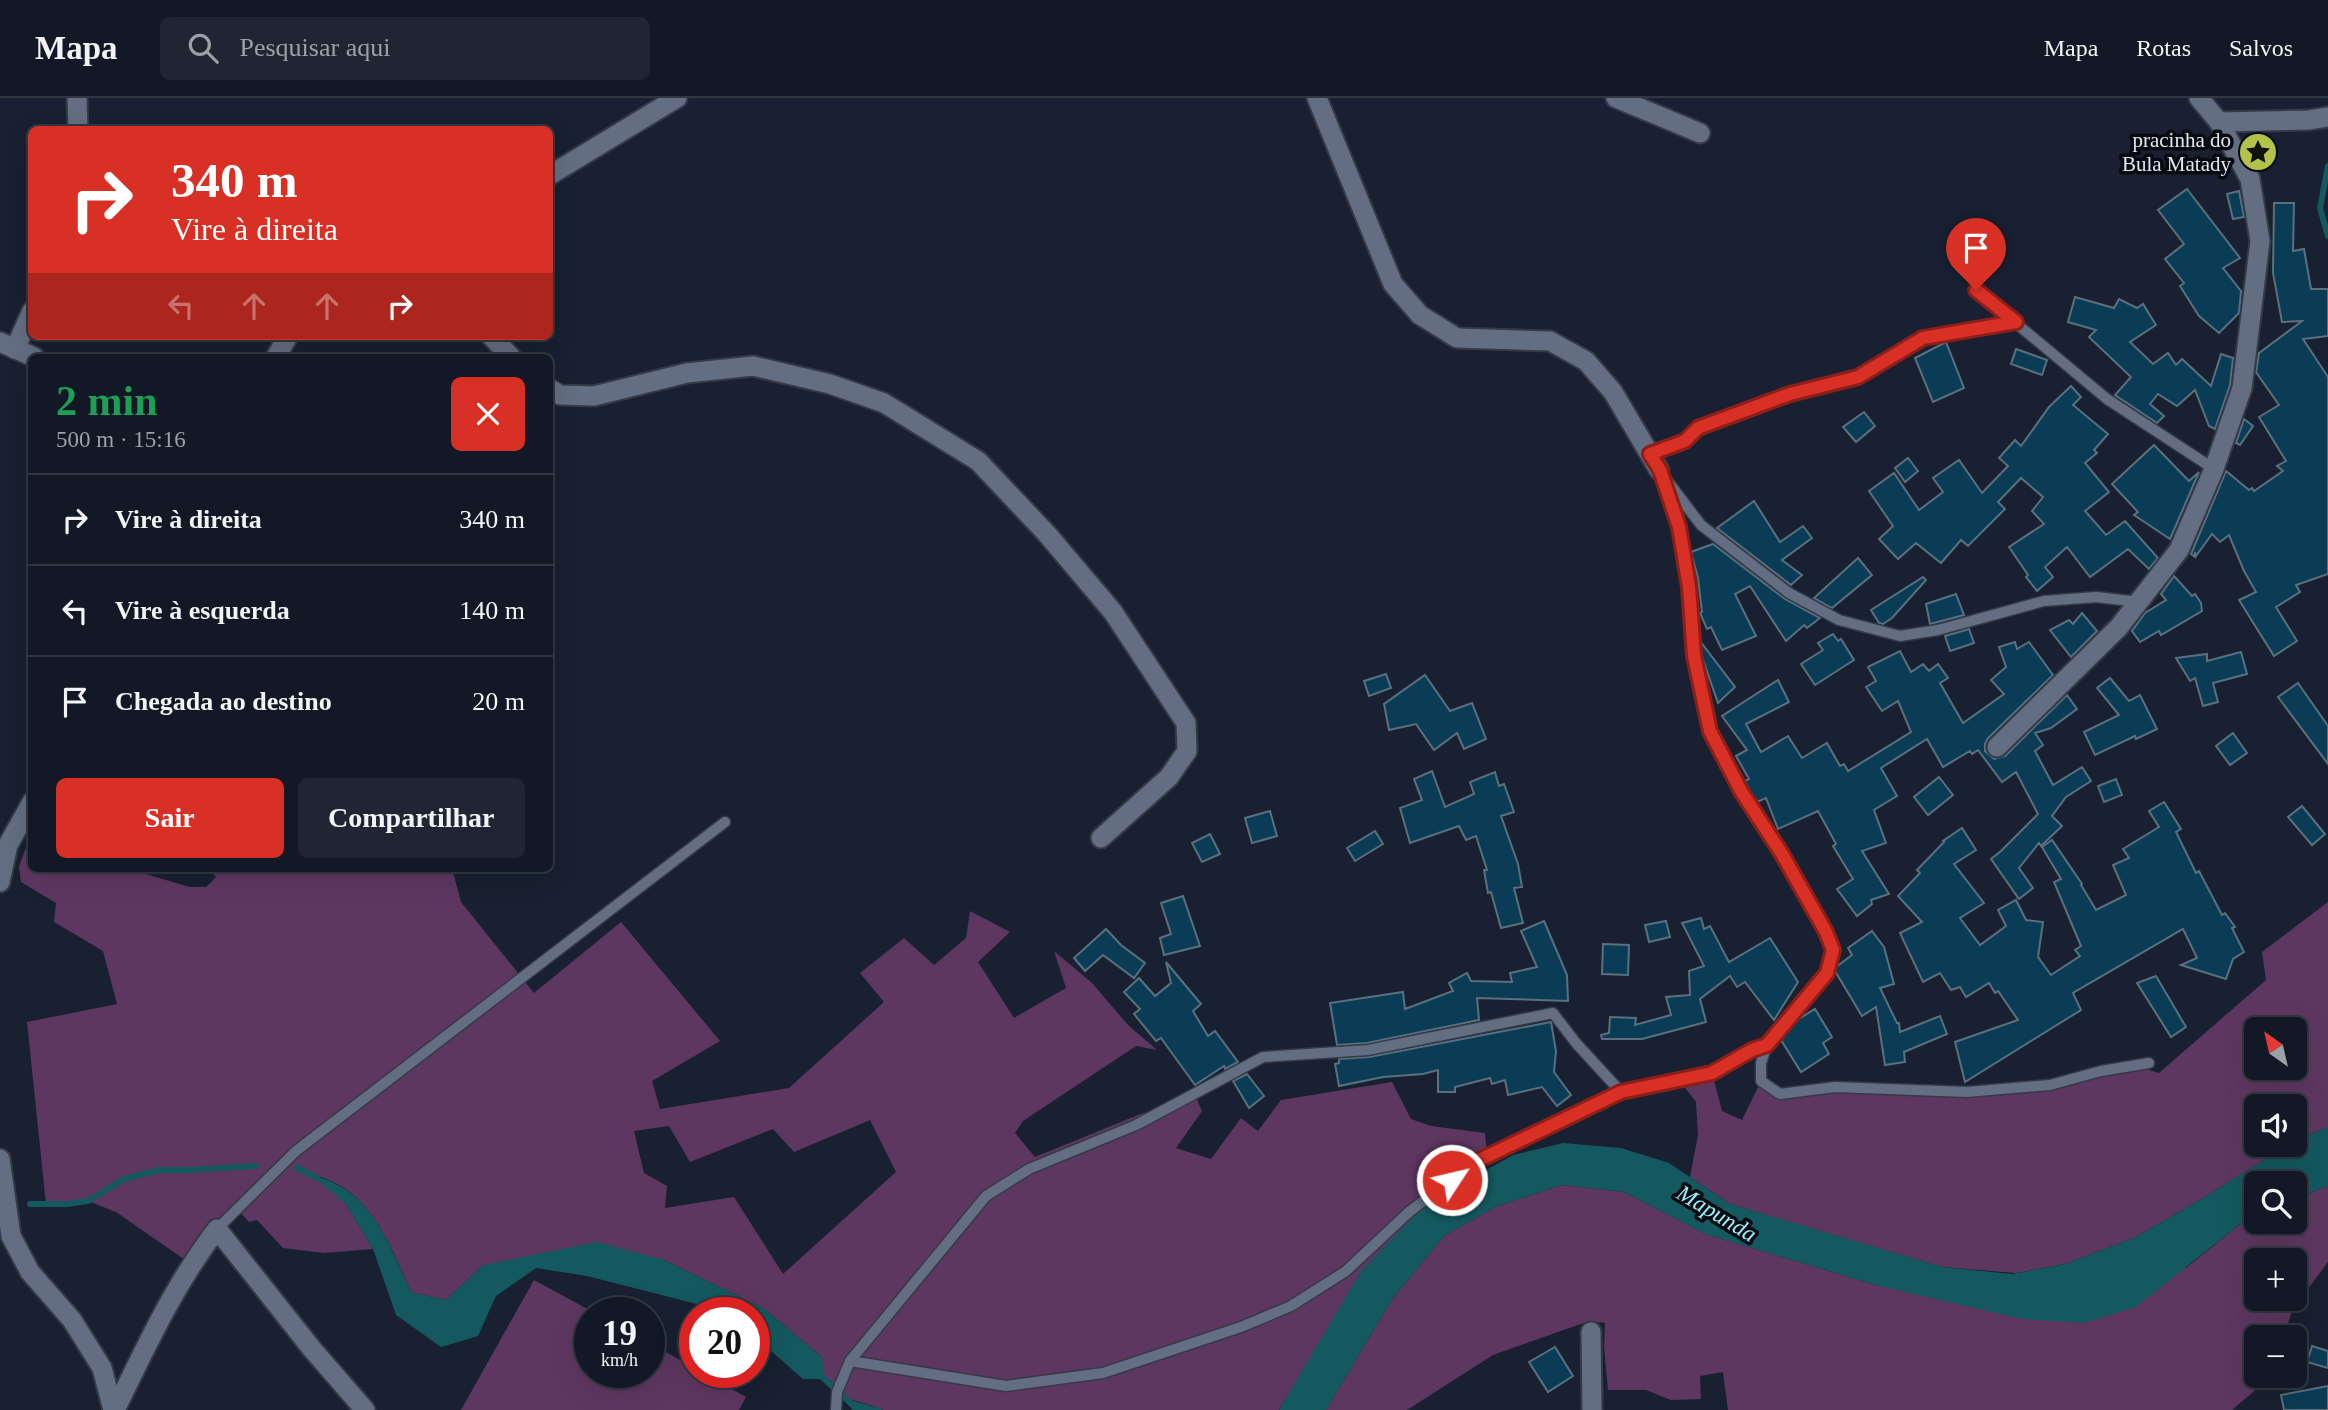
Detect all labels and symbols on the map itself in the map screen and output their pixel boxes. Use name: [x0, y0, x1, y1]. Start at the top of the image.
place label: pracinha do Bula Matady: [2122, 128, 2231, 176]
place icon: pracinha do Bula Matady: [2237, 131, 2279, 173]
pin: [1946, 218, 2006, 290]
north arrow: [2244, 1017, 2306, 1080]
position arrow: [1415, 1143, 1489, 1217]
water label: Mapunda: [1672, 1179, 1761, 1247]
speed limit sign: 20: [679, 1297, 770, 1388]

